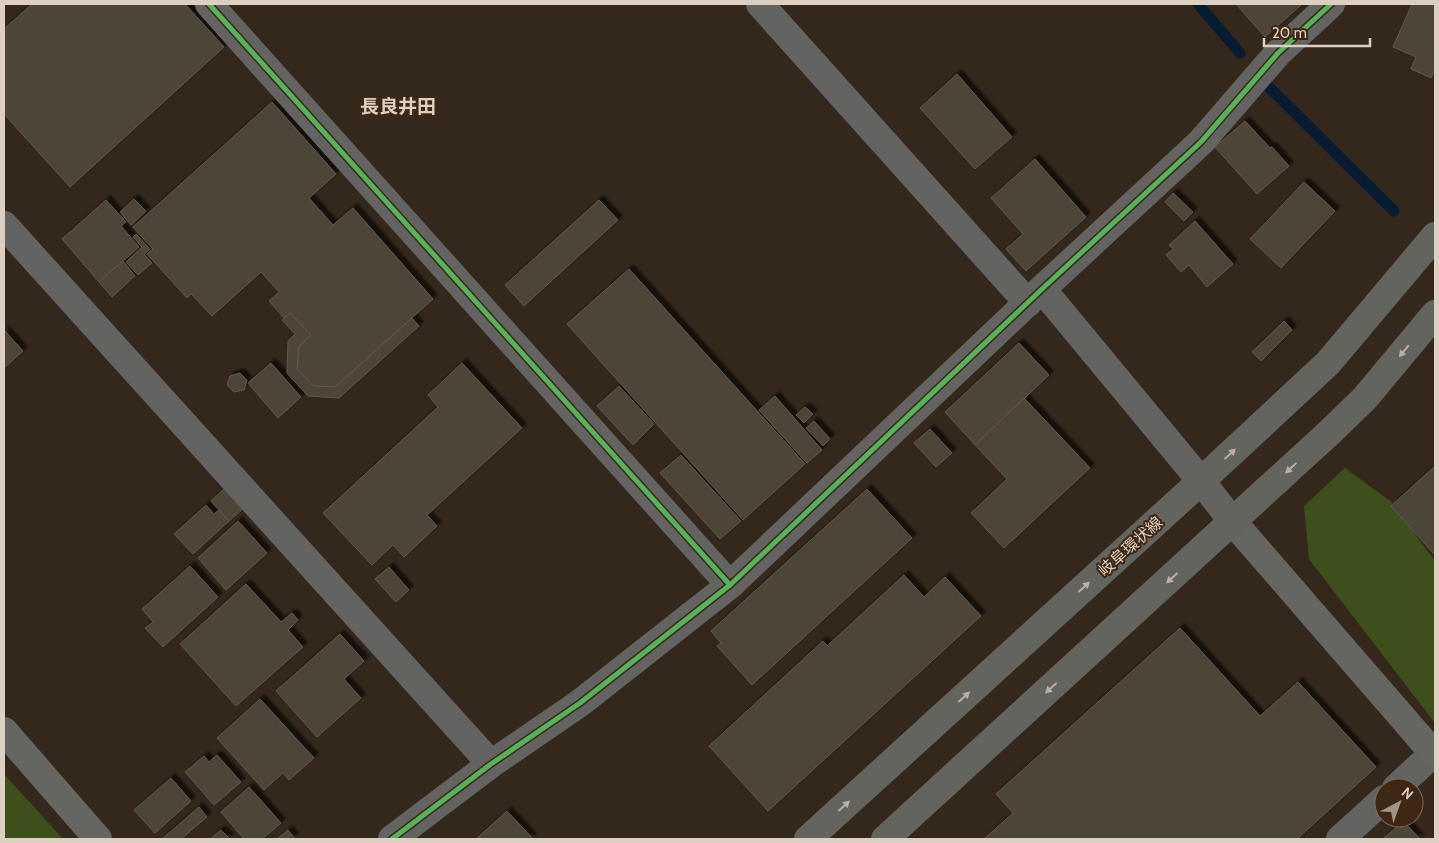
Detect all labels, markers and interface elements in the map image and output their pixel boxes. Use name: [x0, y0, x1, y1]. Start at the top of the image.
scale bar: [1264, 15, 1370, 47]
text: 20 m: [1272, 24, 1307, 42]
district label: 長良井田: [360, 95, 436, 118]
one-way arrow: [1398, 345, 1409, 358]
one-way arrow: [1224, 448, 1236, 460]
one-way arrow: [1286, 462, 1298, 474]
street label: 岐阜環状線: [1094, 513, 1166, 580]
one-way arrow: [1166, 572, 1178, 584]
one-way arrow: [1078, 582, 1091, 593]
one-way arrow: [1046, 682, 1058, 694]
one-way arrow: [958, 691, 970, 703]
north arrow: [1374, 778, 1424, 828]
text: N: [1398, 783, 1417, 803]
one-way arrow: [838, 801, 851, 812]

